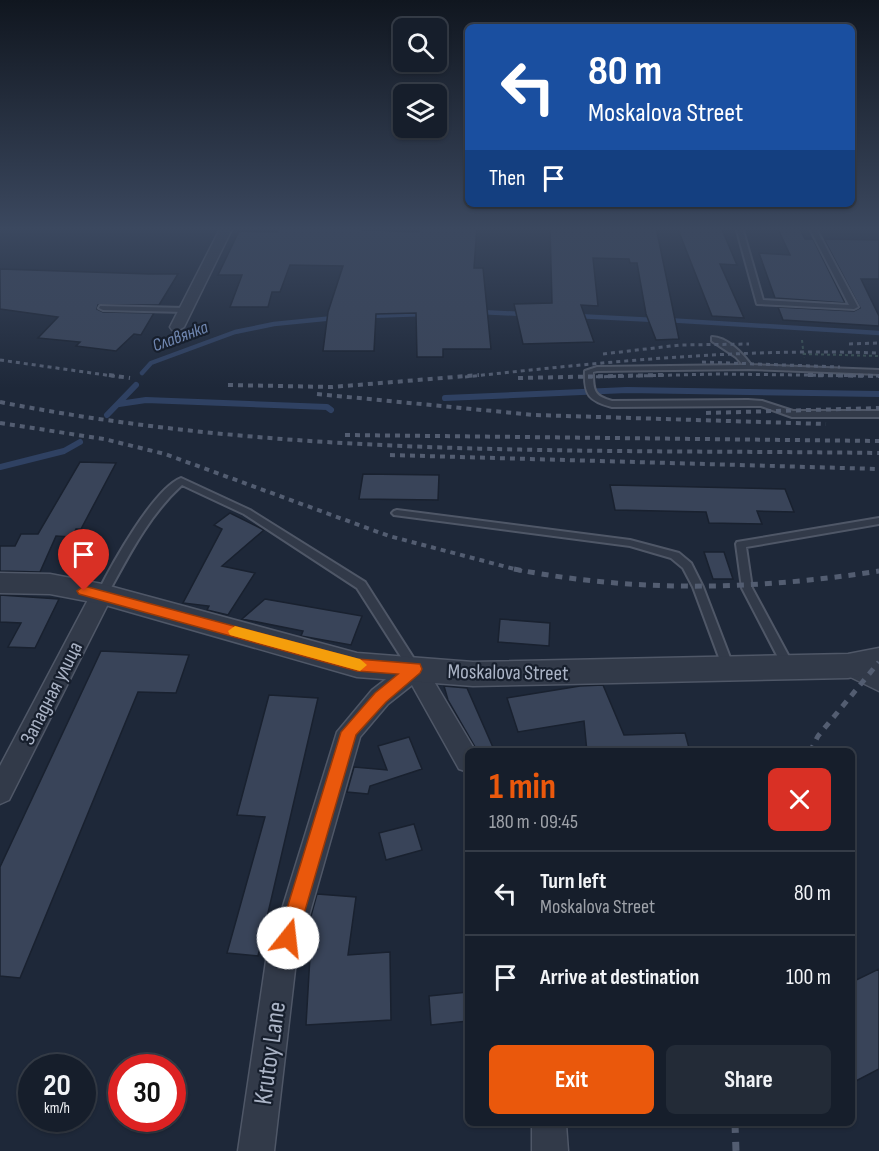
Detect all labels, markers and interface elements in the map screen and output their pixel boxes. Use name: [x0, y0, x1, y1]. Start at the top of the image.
map controls: [393, 18, 447, 138]
button: search: [393, 18, 447, 72]
text: 80 m: [588, 46, 662, 97]
icon: left: [489, 48, 567, 126]
button: layers: [393, 84, 447, 138]
text: Moskalova Street: [588, 97, 743, 129]
icon: arrive: [537, 162, 570, 195]
text: Then: [489, 165, 525, 192]
water label: Славянка: [150, 317, 211, 356]
pin: [58, 529, 109, 591]
icon: arrive: [67, 538, 100, 571]
street label: Западная улица: [15, 637, 88, 749]
street label: Moskalova Street: [447, 659, 569, 686]
text: 1 min: [489, 766, 556, 809]
button: close: [768, 768, 831, 831]
text: 180 m · 09:45: [489, 810, 578, 834]
text: Turn left: [540, 868, 606, 895]
icon: left: [489, 877, 522, 910]
text: 80 m: [794, 880, 831, 907]
text: Moskalova Street: [540, 895, 655, 919]
position arrow: [256, 906, 320, 970]
icon: arrive: [489, 961, 522, 994]
text: Arrive at destination: [540, 964, 699, 991]
text: 100 m: [786, 964, 831, 991]
street label: Krutoy Lane: [248, 1000, 293, 1107]
button: Exit: [489, 1045, 654, 1114]
button: Share: [666, 1045, 831, 1114]
speed limit sign: 30: [108, 1054, 186, 1132]
text: 20: [43, 1068, 71, 1104]
text: km/h: [44, 1099, 70, 1118]

